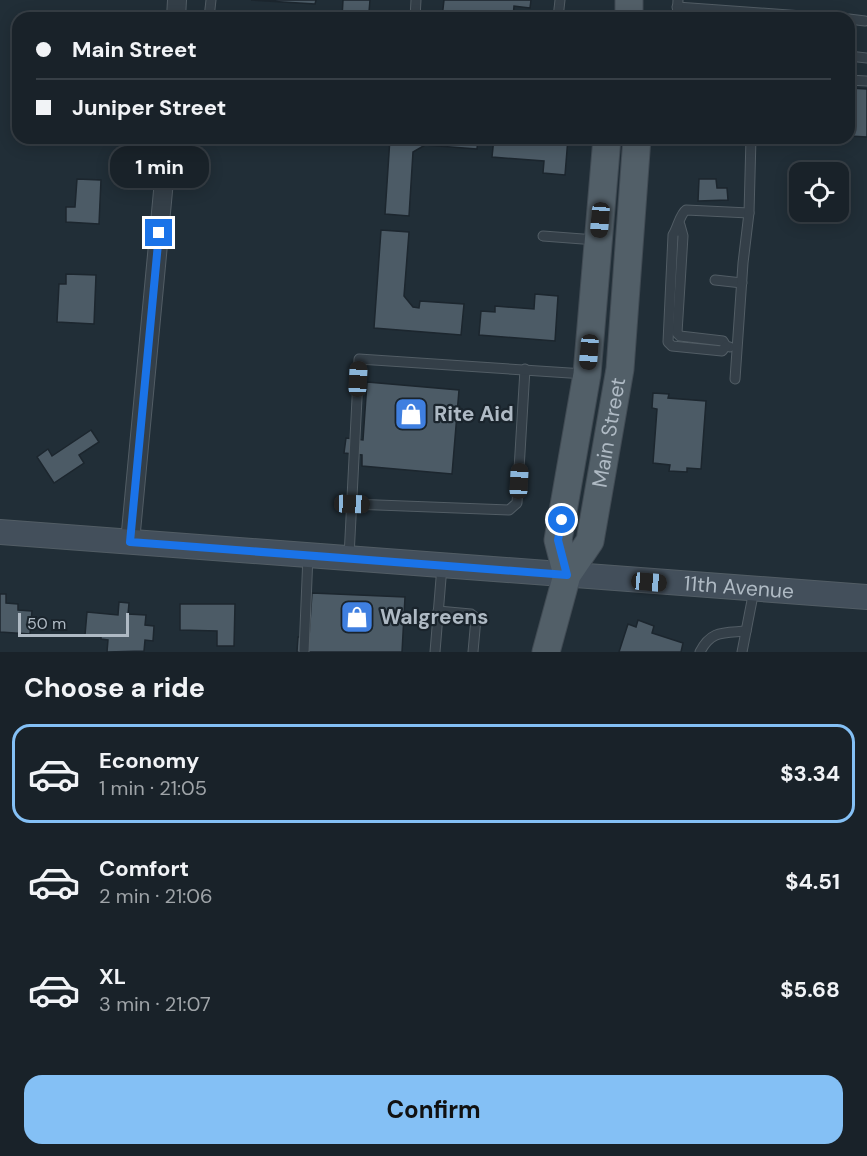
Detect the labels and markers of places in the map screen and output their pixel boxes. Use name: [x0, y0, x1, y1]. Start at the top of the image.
shop icon: Rite Aid: [393, 396, 429, 432]
place label: Rite Aid: [434, 400, 514, 428]
shop icon: Walgreens: [339, 599, 375, 635]
place label: Walgreens: [380, 603, 488, 631]

